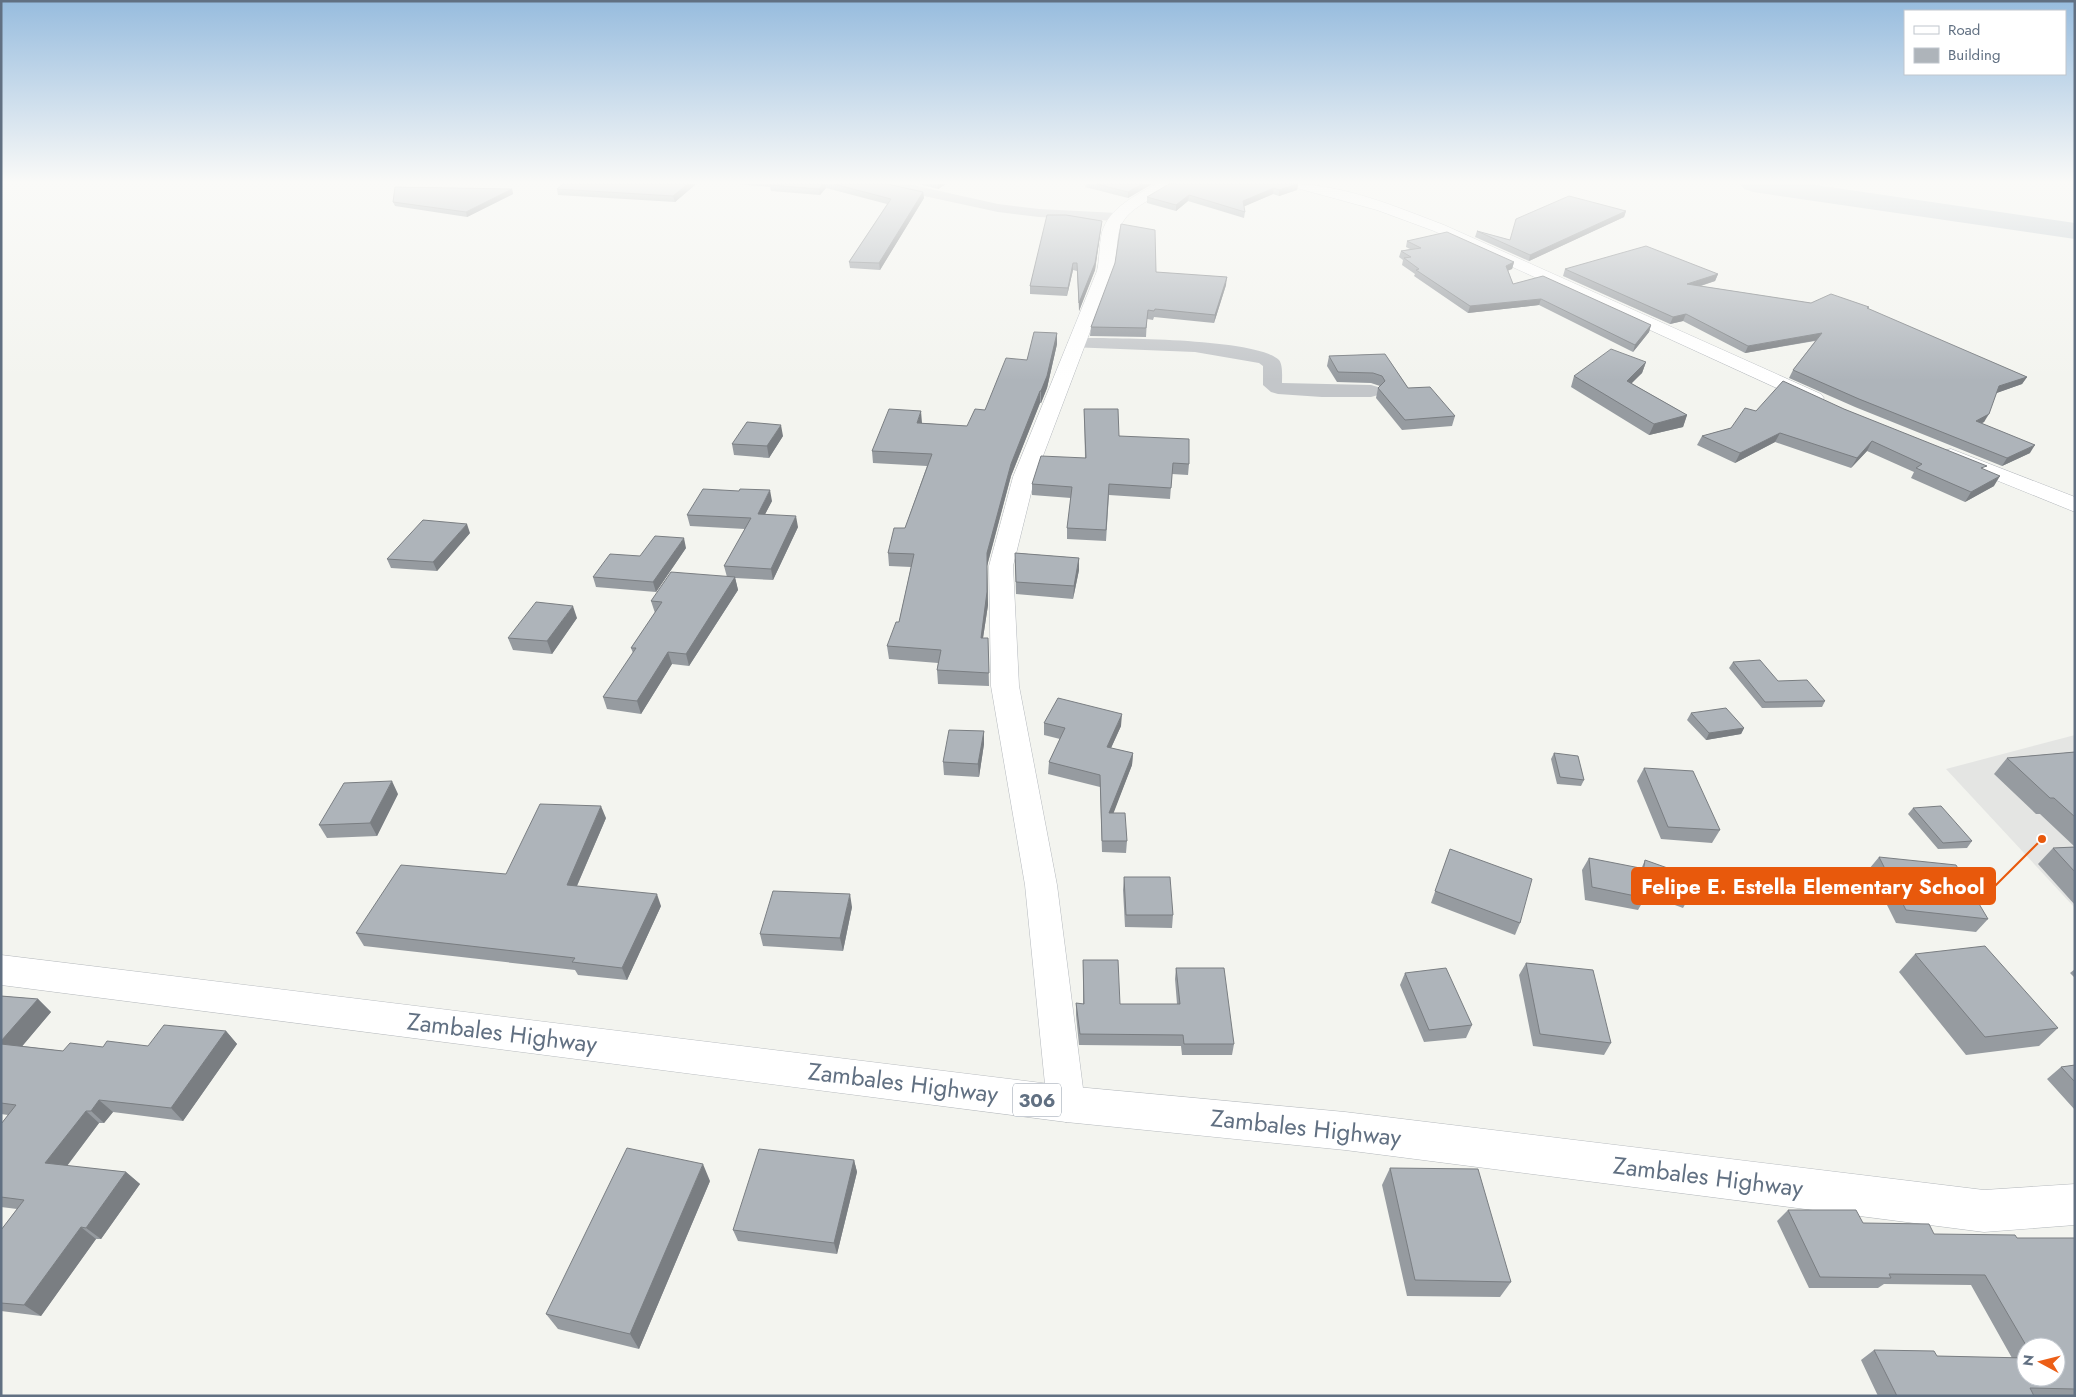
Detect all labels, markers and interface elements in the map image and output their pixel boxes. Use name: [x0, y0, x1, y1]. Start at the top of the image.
legend: [1904, 10, 2066, 75]
text: Road: [1948, 19, 1980, 41]
text: Building: [1948, 44, 2000, 66]
callout: Felipe E. Estella Elementary School: [1632, 868, 1995, 904]
text: Felipe E. Estella Elementary School: [1641, 872, 1985, 902]
street label: Zambales Highway: [405, 1003, 600, 1062]
street label: Zambales Highway: [806, 1053, 1001, 1112]
road number: 306: [1013, 1084, 1061, 1116]
street label: Zambales Highway: [1209, 1100, 1403, 1155]
street label: Zambales Highway: [1611, 1147, 1806, 1206]
north arrow: [2016, 1337, 2066, 1387]
text: N: [2017, 1354, 2039, 1367]

